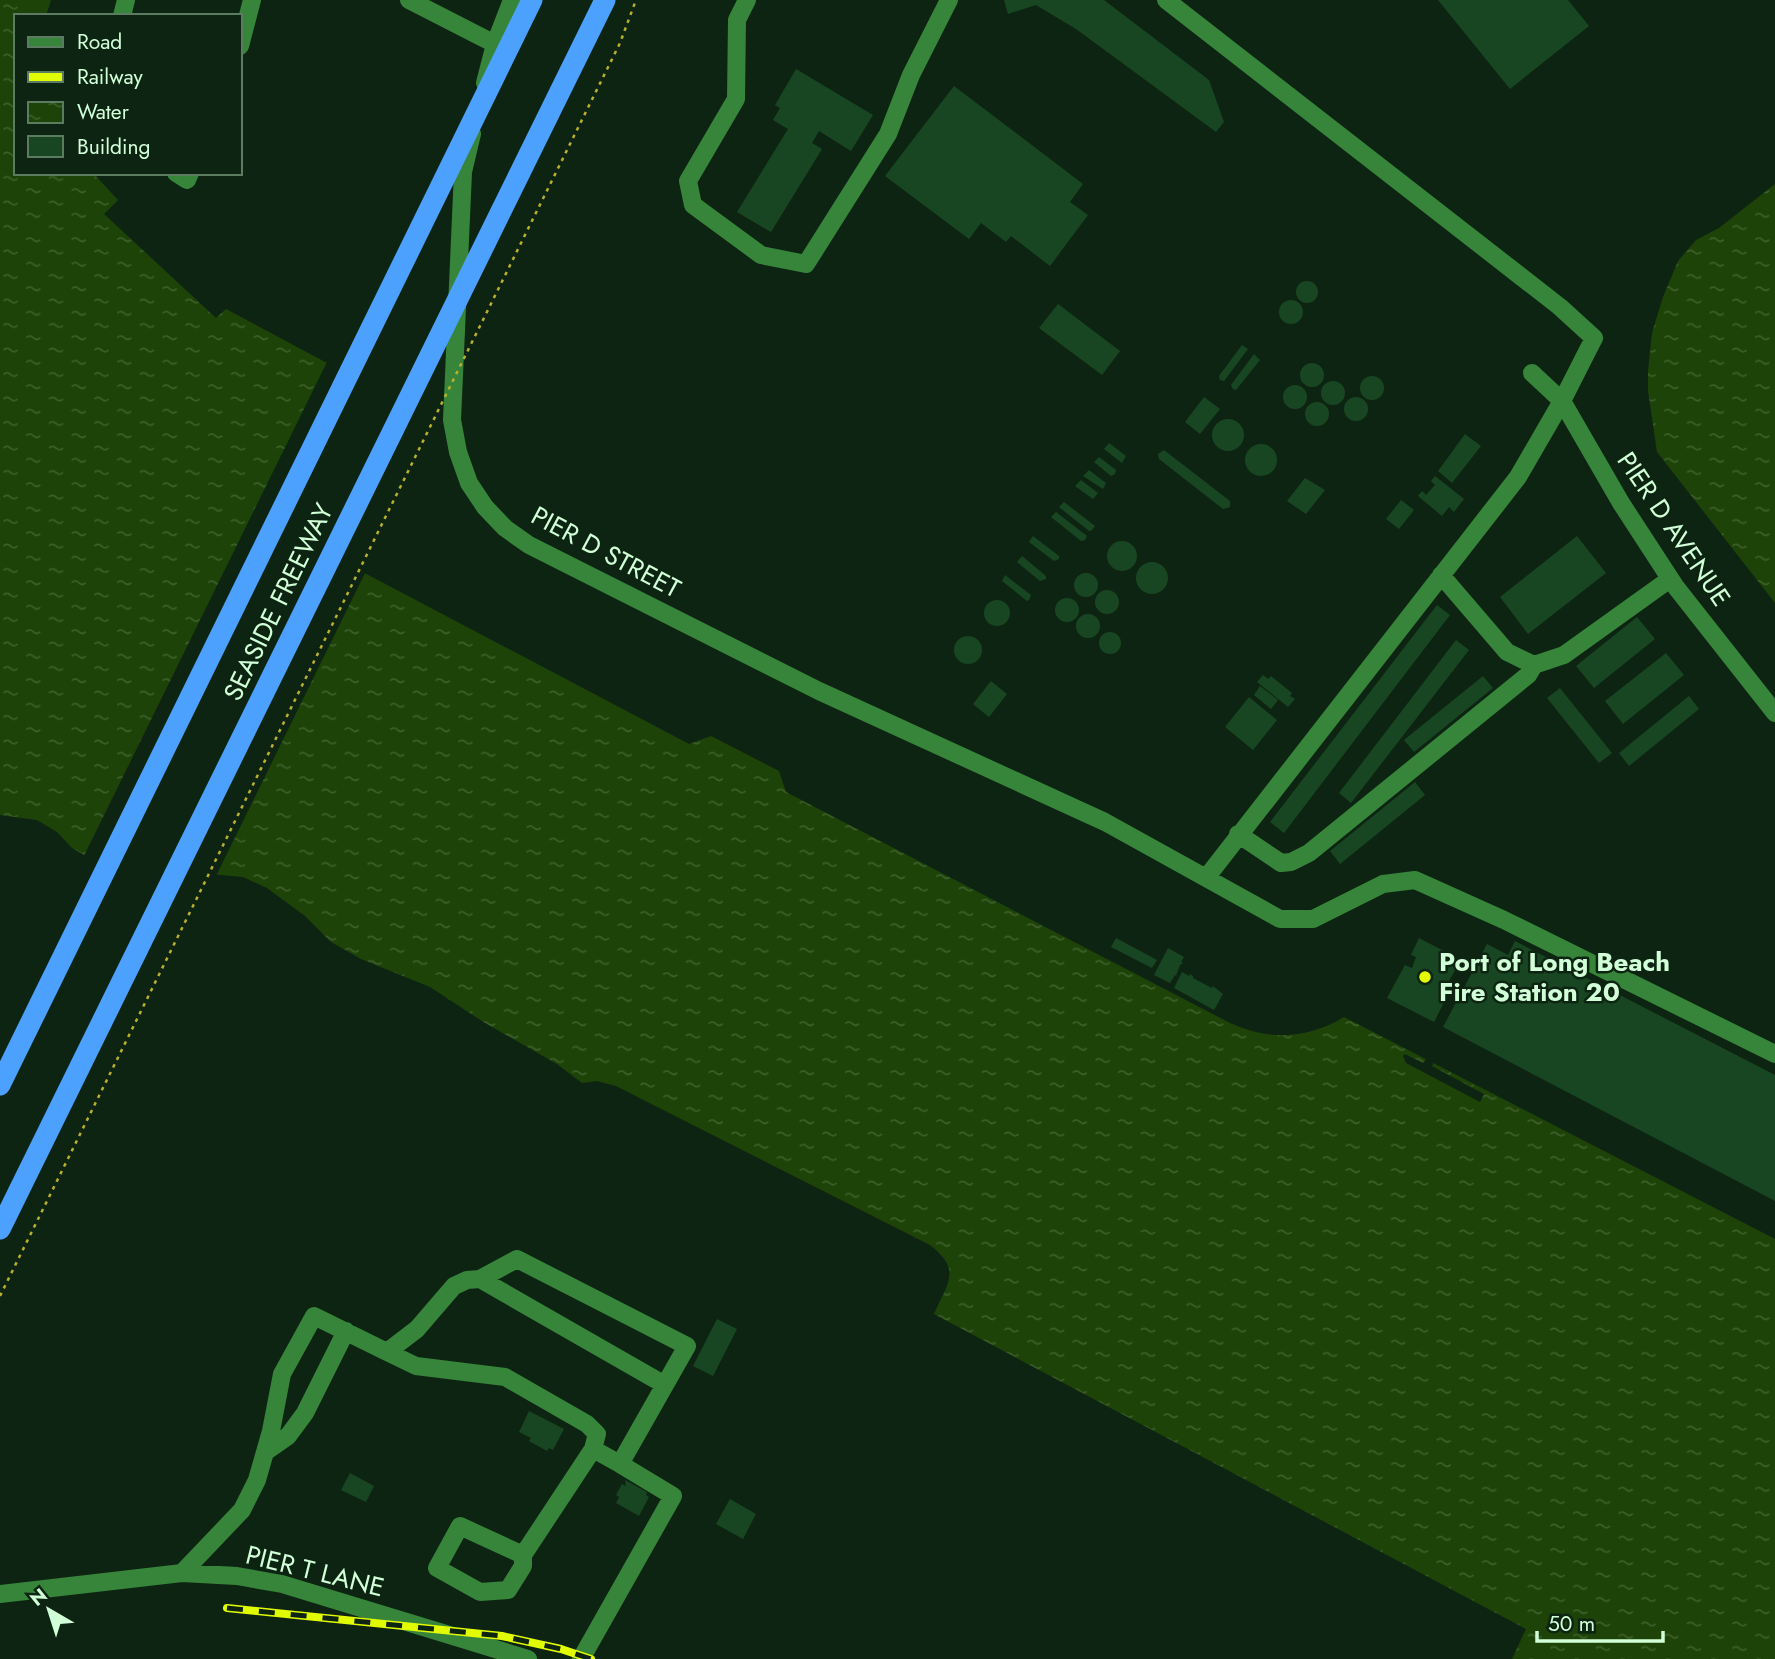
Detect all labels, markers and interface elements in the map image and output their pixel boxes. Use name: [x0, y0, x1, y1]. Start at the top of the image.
legend: [14, 14, 242, 175]
text: Road: [77, 27, 122, 57]
text: Railway: [77, 62, 143, 92]
text: Water: [77, 97, 130, 127]
text: Building: [77, 132, 150, 162]
street label: PIER D AVENUE: [1608, 444, 1740, 614]
street label: SEASIDE FREEWAY: [214, 497, 342, 707]
street label: PIER D STREET: [525, 497, 687, 607]
place label: Port of Long Beach Fire Station 20: [1439, 943, 1670, 1011]
marker: Port of Long Beach Fire Station 20: [1417, 969, 1433, 985]
street label: PIER T LANE: [242, 1535, 388, 1607]
north arrow: [14, 1575, 84, 1645]
text: N: [24, 1582, 53, 1612]
scale bar: [1537, 1600, 1663, 1644]
text: 50 m: [1548, 1609, 1595, 1639]

